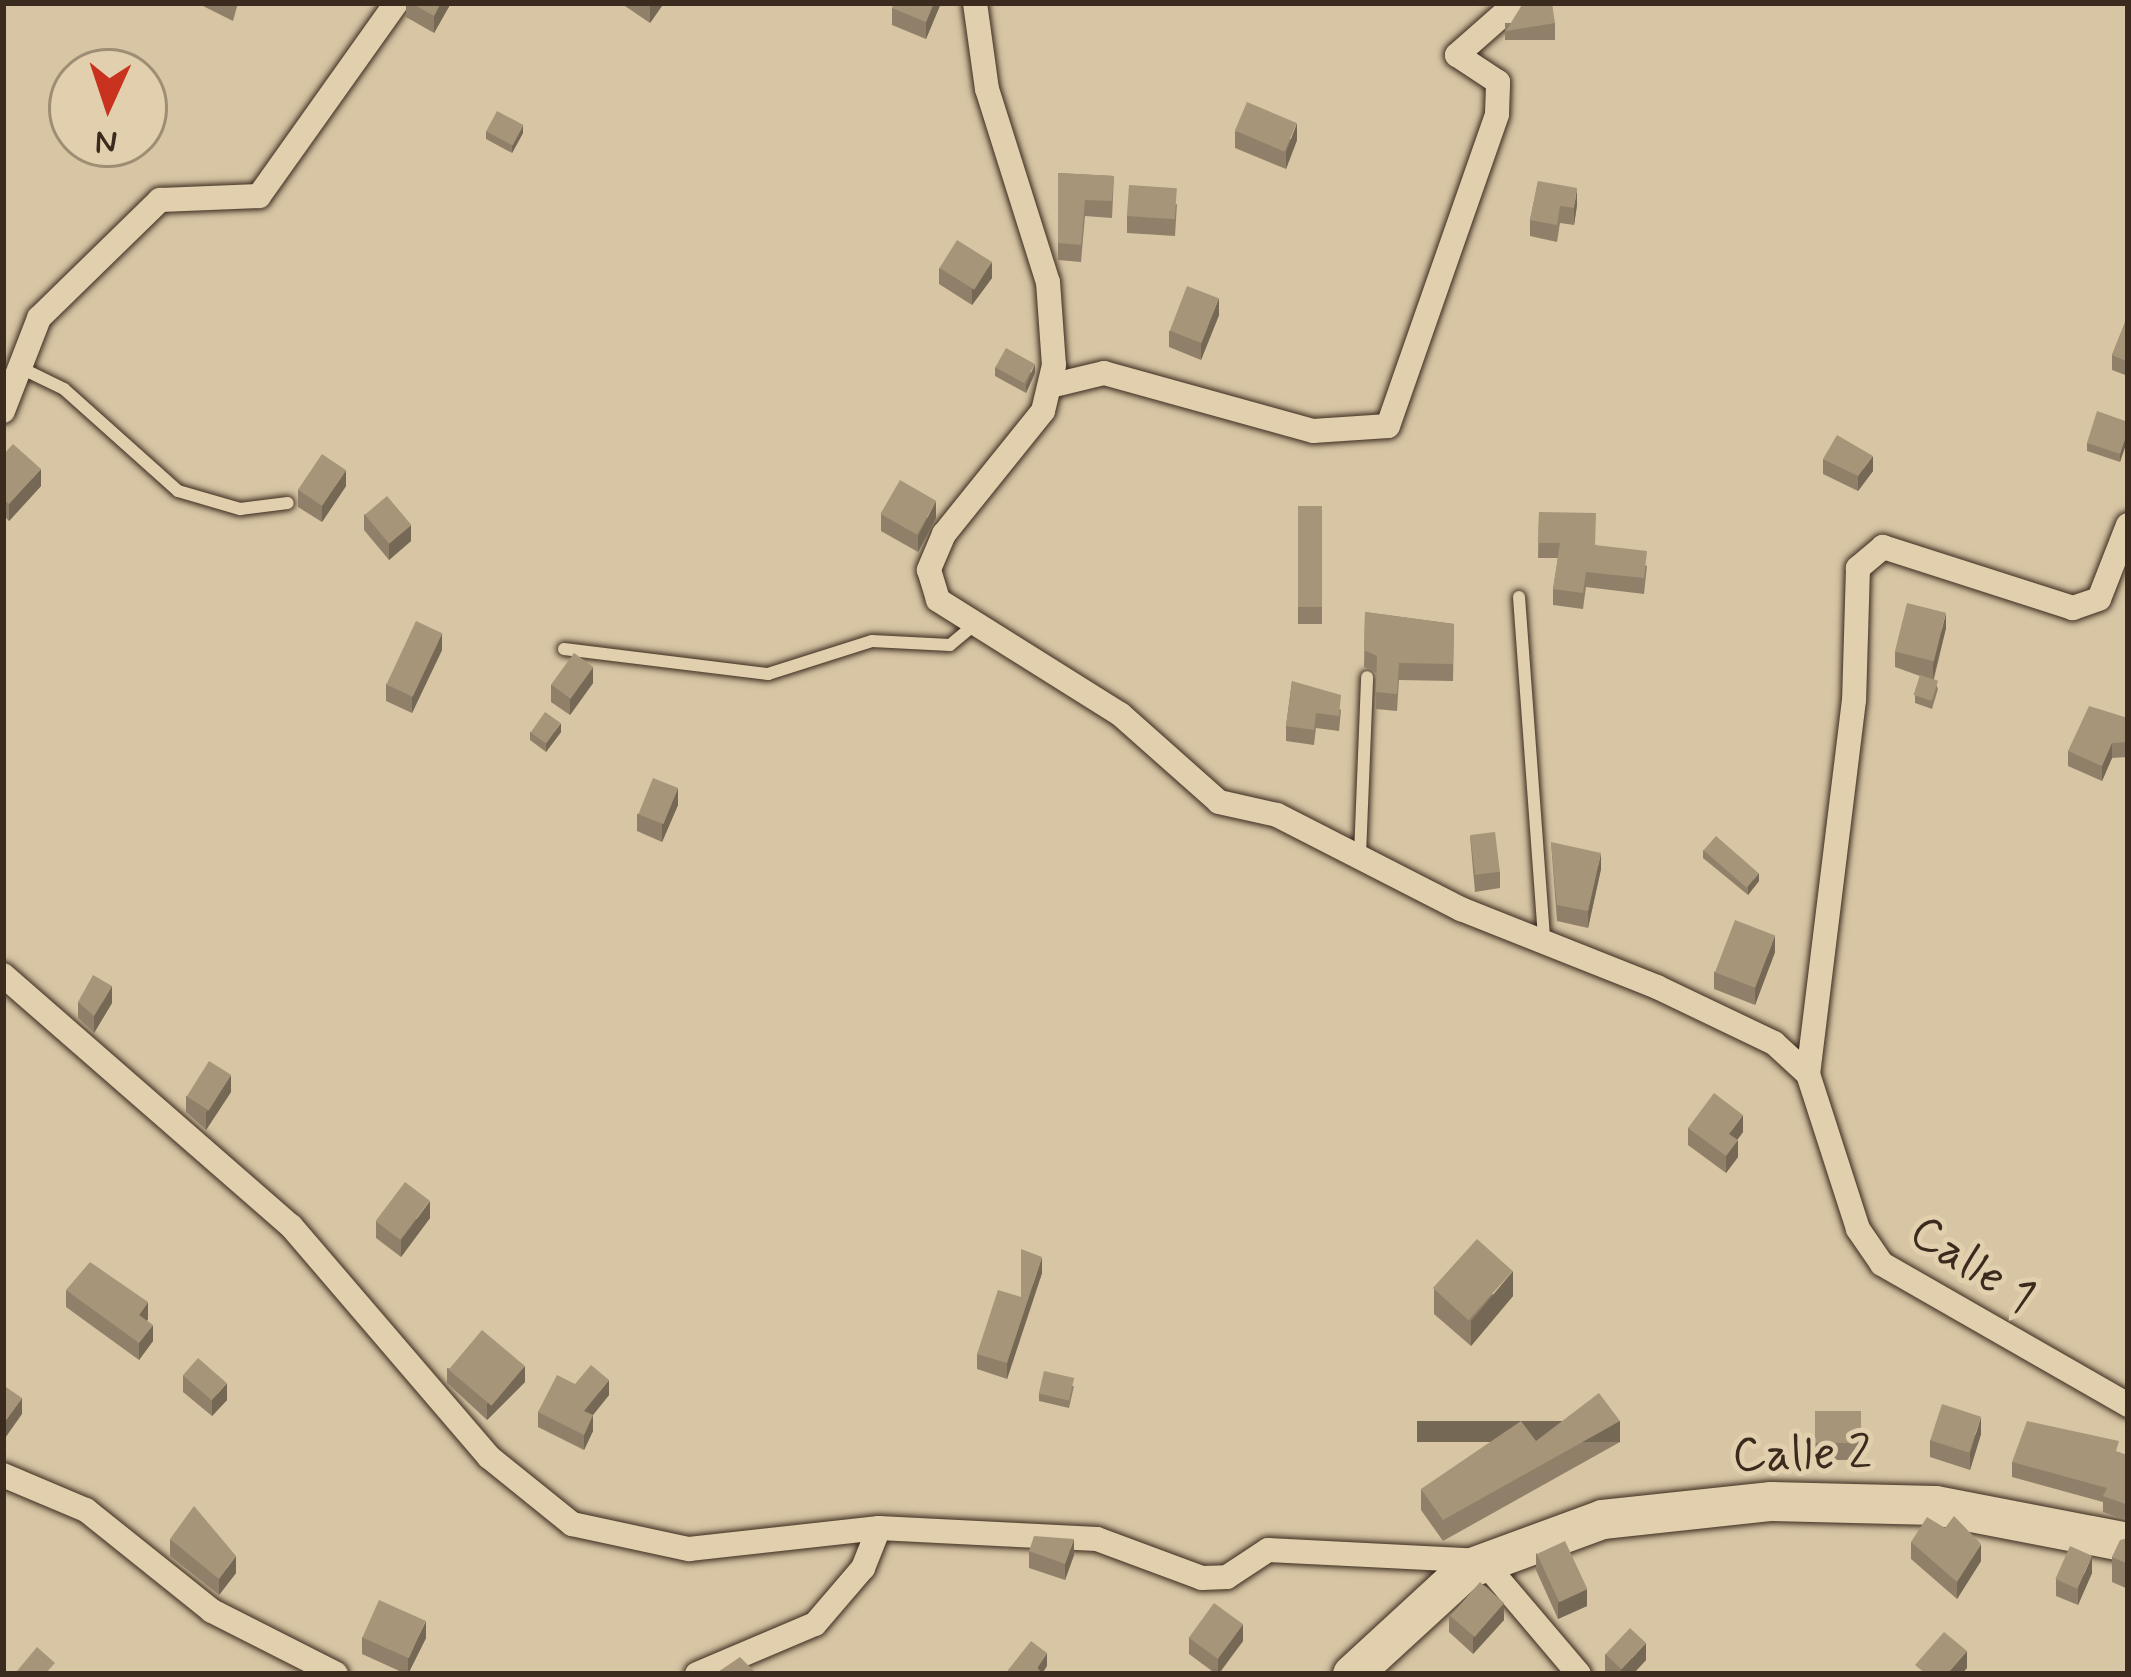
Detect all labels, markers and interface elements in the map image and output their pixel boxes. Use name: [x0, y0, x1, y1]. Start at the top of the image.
north arrow: [48, 48, 168, 168]
text: N: [94, 118, 118, 164]
street label: Calle 1: [1899, 1203, 2045, 1327]
street label: Calle 2: [1732, 1425, 1872, 1485]

